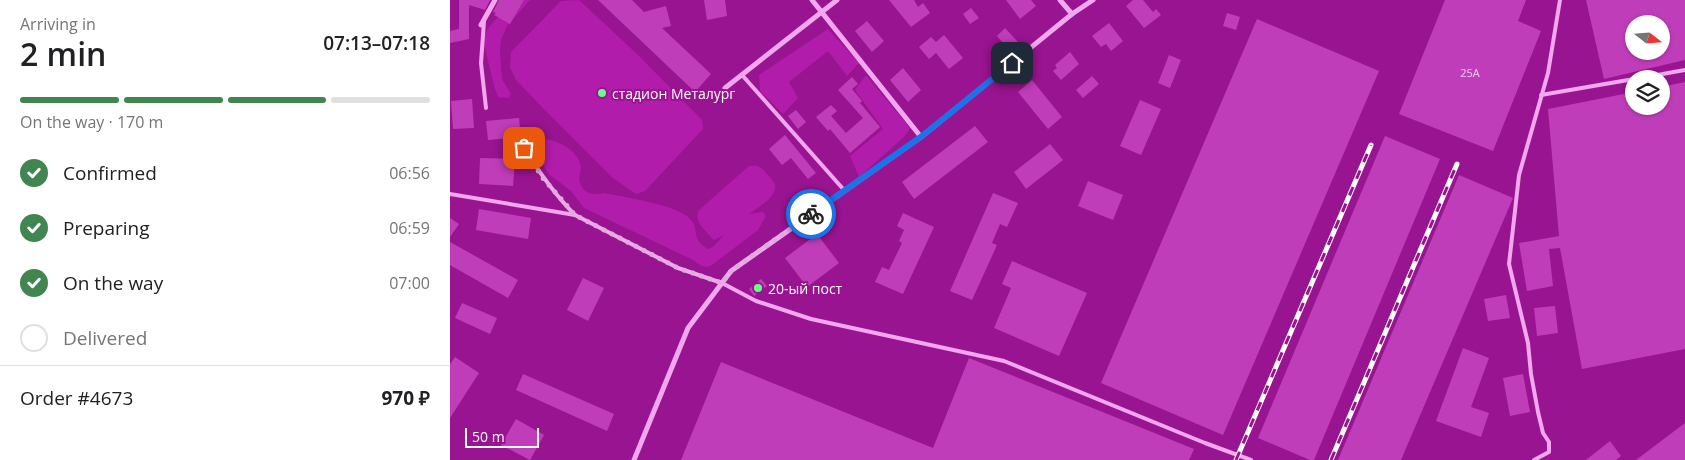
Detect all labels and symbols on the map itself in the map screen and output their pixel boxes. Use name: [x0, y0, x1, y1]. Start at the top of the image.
north arrow: [1625, 15, 1670, 60]
pin: [991, 42, 1033, 84]
house number: 25А: [1460, 65, 1480, 80]
place label: стадион Металург: [612, 84, 735, 103]
marker: стадион Металург: [596, 87, 608, 99]
pin: [503, 127, 545, 169]
courier: [786, 189, 836, 239]
place label: 20-ый пост: [768, 279, 843, 298]
marker: 20-ый пост: [752, 282, 764, 294]
scale bar: [465, 425, 539, 448]

